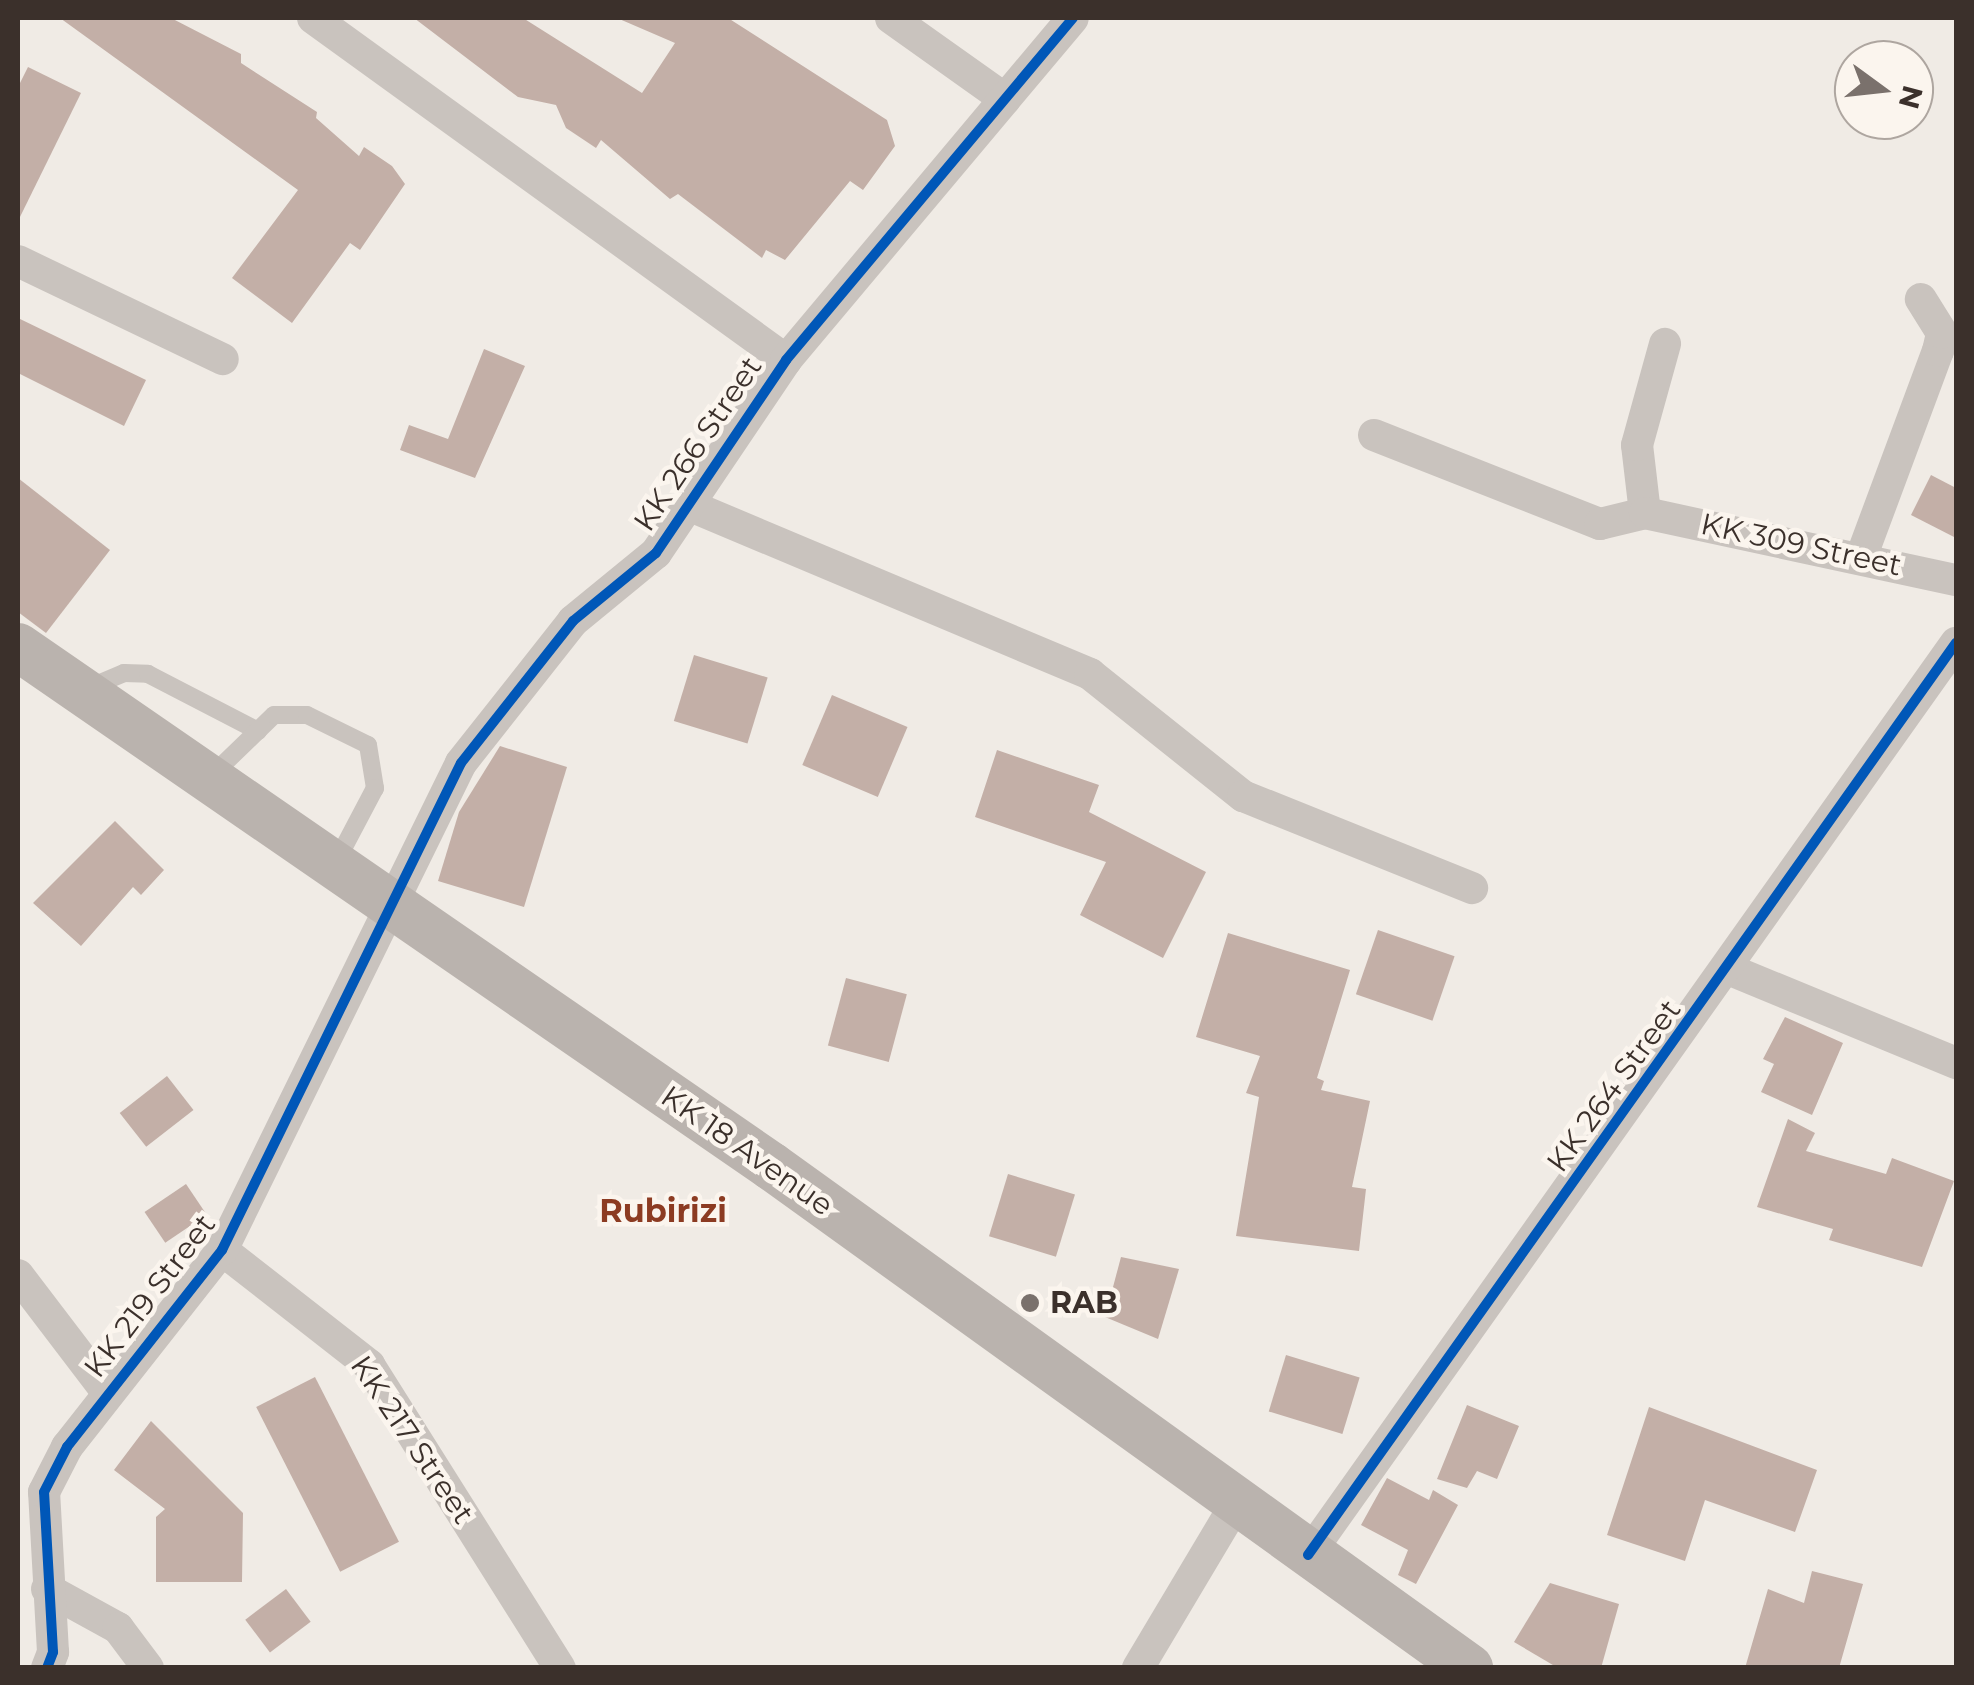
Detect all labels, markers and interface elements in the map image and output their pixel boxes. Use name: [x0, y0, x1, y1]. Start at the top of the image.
north arrow: [1834, 40, 1934, 140]
text: N: [1892, 82, 1930, 113]
street label: KK 266 Street: [626, 350, 770, 538]
street label: KK 309 Street: [1697, 506, 1905, 584]
street label: KK 264 Street: [1539, 993, 1689, 1179]
street label: KK 18 Avenue: [654, 1078, 840, 1224]
district label: Rubirizi: [599, 1192, 727, 1230]
street label: KK 219 Street: [77, 1207, 223, 1385]
place label: RAB: [1050, 1285, 1118, 1321]
marker: RAB: [1019, 1292, 1041, 1314]
street label: KK 217 Street: [343, 1349, 481, 1531]

